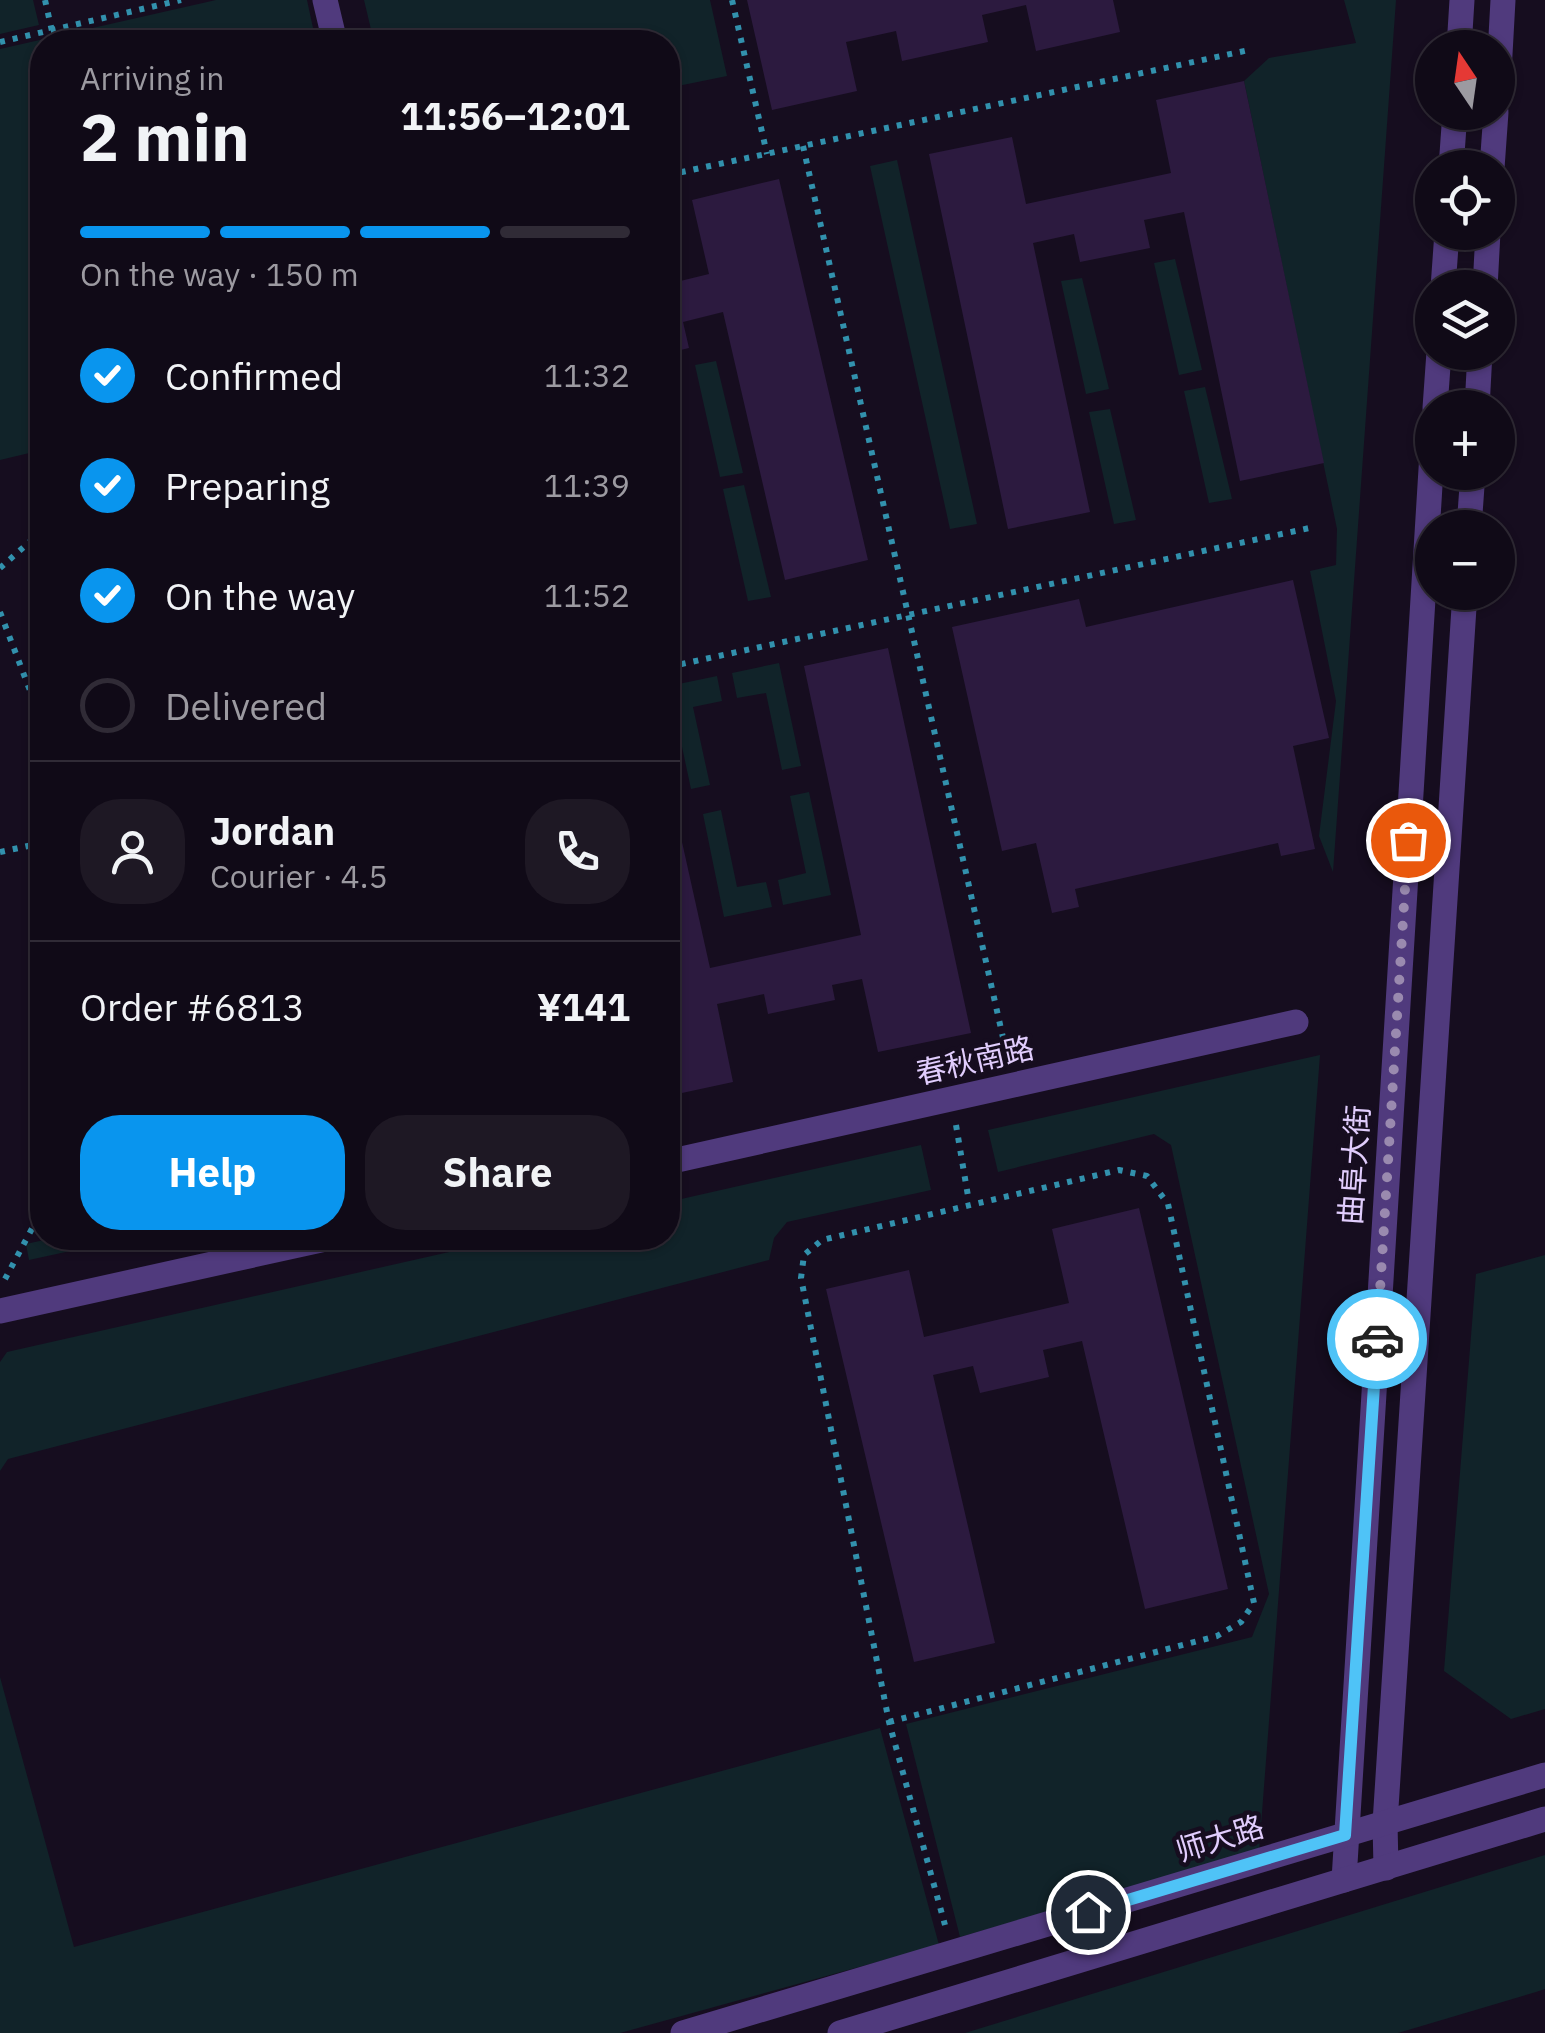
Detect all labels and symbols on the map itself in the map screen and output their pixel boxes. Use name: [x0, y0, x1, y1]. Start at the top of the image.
north arrow: [1415, 30, 1515, 130]
pin: [1366, 798, 1451, 883]
street label: 春秋南路: [912, 1027, 1038, 1092]
street label: 曲阜大街: [1330, 1104, 1377, 1226]
courier: [1327, 1289, 1427, 1389]
street label: 师大路: [1171, 1806, 1268, 1869]
pin: [1046, 1870, 1131, 1955]

